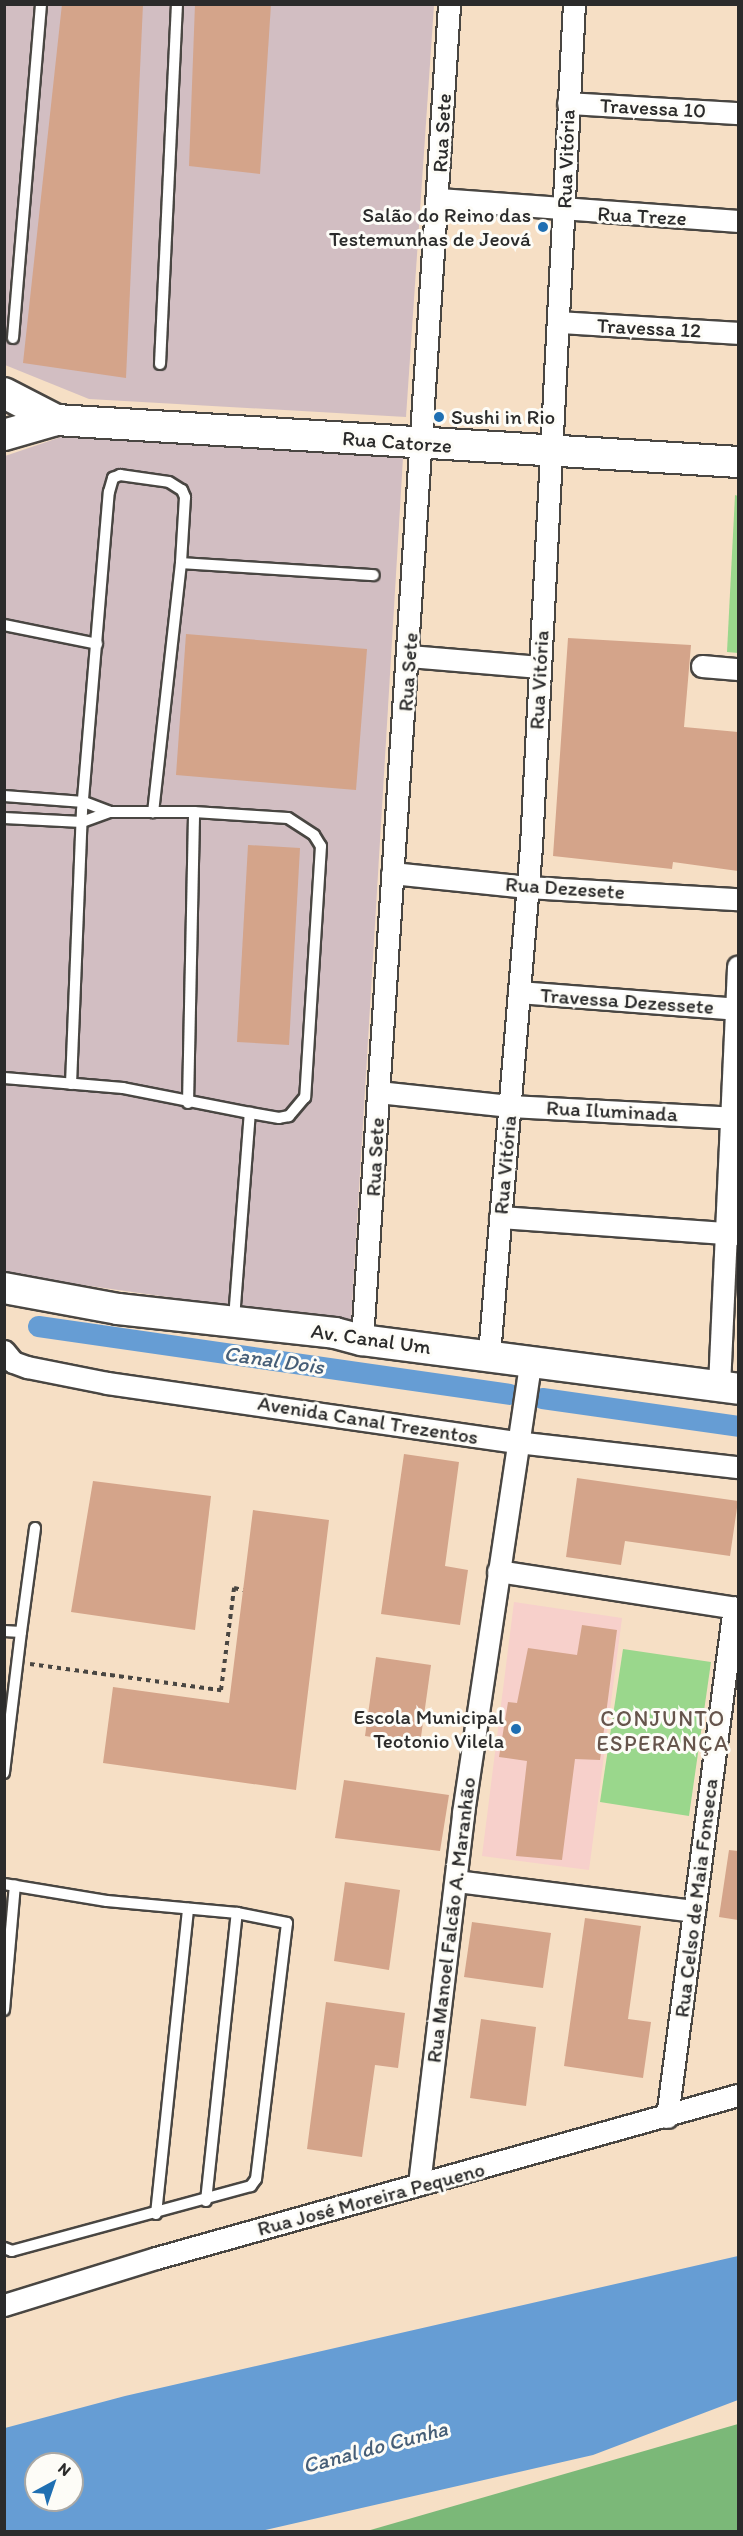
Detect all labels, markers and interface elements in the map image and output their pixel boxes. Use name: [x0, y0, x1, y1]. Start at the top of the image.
street label: Rua Sete: [427, 93, 457, 173]
street label: Travessa 10: [599, 93, 707, 123]
street label: Rua Vitória: [552, 109, 580, 209]
street label: Rua Treze: [598, 201, 686, 231]
place label: Salão do Reino das Testemunhas de Jeová: [329, 202, 531, 252]
marker: Salão do Reino das Testemunhas de Jeová: [536, 220, 550, 234]
street label: Travessa 12: [596, 313, 702, 343]
place label: Sushi in Rio: [451, 404, 555, 430]
marker: Sushi in Rio: [432, 410, 446, 424]
street label: Rua Catorze: [341, 426, 453, 458]
street label: Rua Vitória: [524, 629, 554, 731]
street label: Rua Sete: [393, 632, 423, 712]
street label: Rua Dezesete: [504, 871, 626, 905]
street label: Travessa Dezessete: [539, 982, 715, 1020]
street label: Rua Iluminada: [545, 1095, 679, 1127]
street label: Rua Vitória: [488, 1114, 522, 1216]
street label: Rua Sete: [360, 1117, 390, 1197]
street label: Av. Canal Um: [309, 1318, 433, 1360]
water label: Canal Dois: [222, 1340, 326, 1380]
street label: Avenida Canal Trezentos: [257, 1390, 479, 1450]
place label: Escola Municipal Teotonio Vilela: [354, 1704, 504, 1754]
district label: CONJUNTO ESPERANÇA: [596, 1705, 730, 1756]
marker: Escola Municipal Teotonio Vilela: [509, 1722, 523, 1736]
street label: Rua Manoel Falcão A. Maranhão: [421, 1776, 481, 2064]
street label: Rua Celso de Maia Fonseca: [669, 1777, 723, 2019]
street label: Rua José Moreira Pequeno: [255, 2157, 487, 2241]
water label: Canal do Cunha: [300, 2415, 450, 2479]
north arrow: [24, 2452, 84, 2512]
text: N: [54, 2459, 75, 2480]

